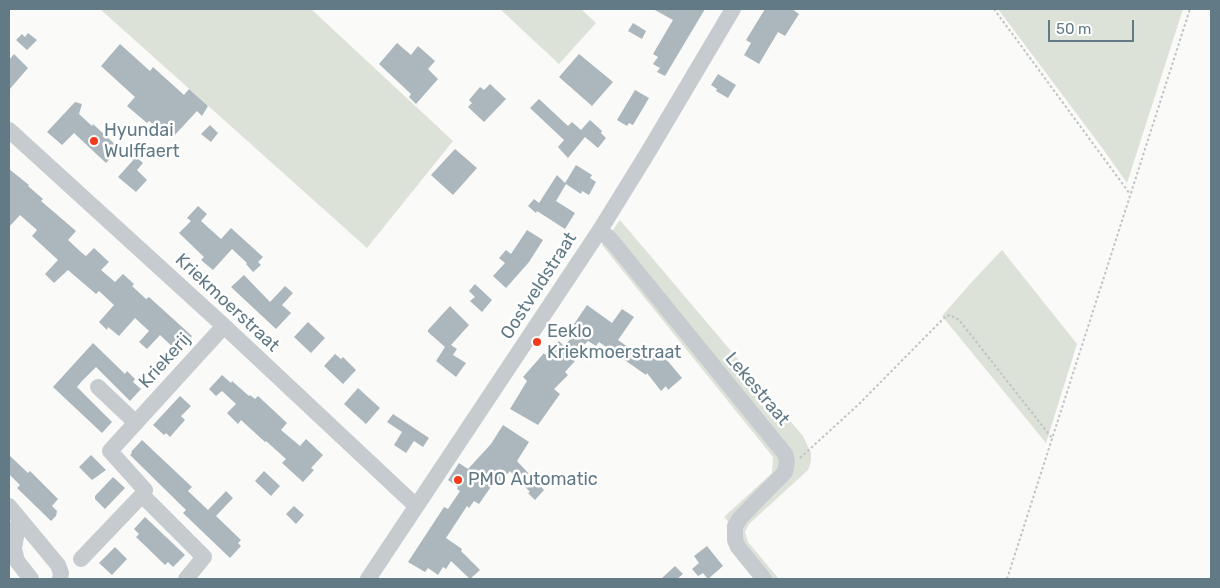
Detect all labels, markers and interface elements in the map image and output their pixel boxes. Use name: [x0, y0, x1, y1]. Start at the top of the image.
scale bar: [1050, 10, 1136, 42]
text: 50 m: [1056, 20, 1091, 38]
place label: Hyundai Wulffaert: [104, 120, 180, 162]
marker: Hyundai Wulffaert: [88, 135, 100, 147]
street label: Oostveldstraat: [496, 228, 582, 344]
street label: Kriekmoerstraat: [171, 249, 283, 357]
place label: Eeklo Kriekmoerstraat: [547, 321, 681, 364]
street label: Kriekerij: [135, 329, 195, 393]
marker: Eeklo Kriekmoerstraat: [531, 336, 543, 348]
street label: Lekestraat: [720, 348, 794, 430]
place label: PMO Automatic: [468, 469, 598, 491]
marker: PMO Automatic: [452, 474, 464, 486]

